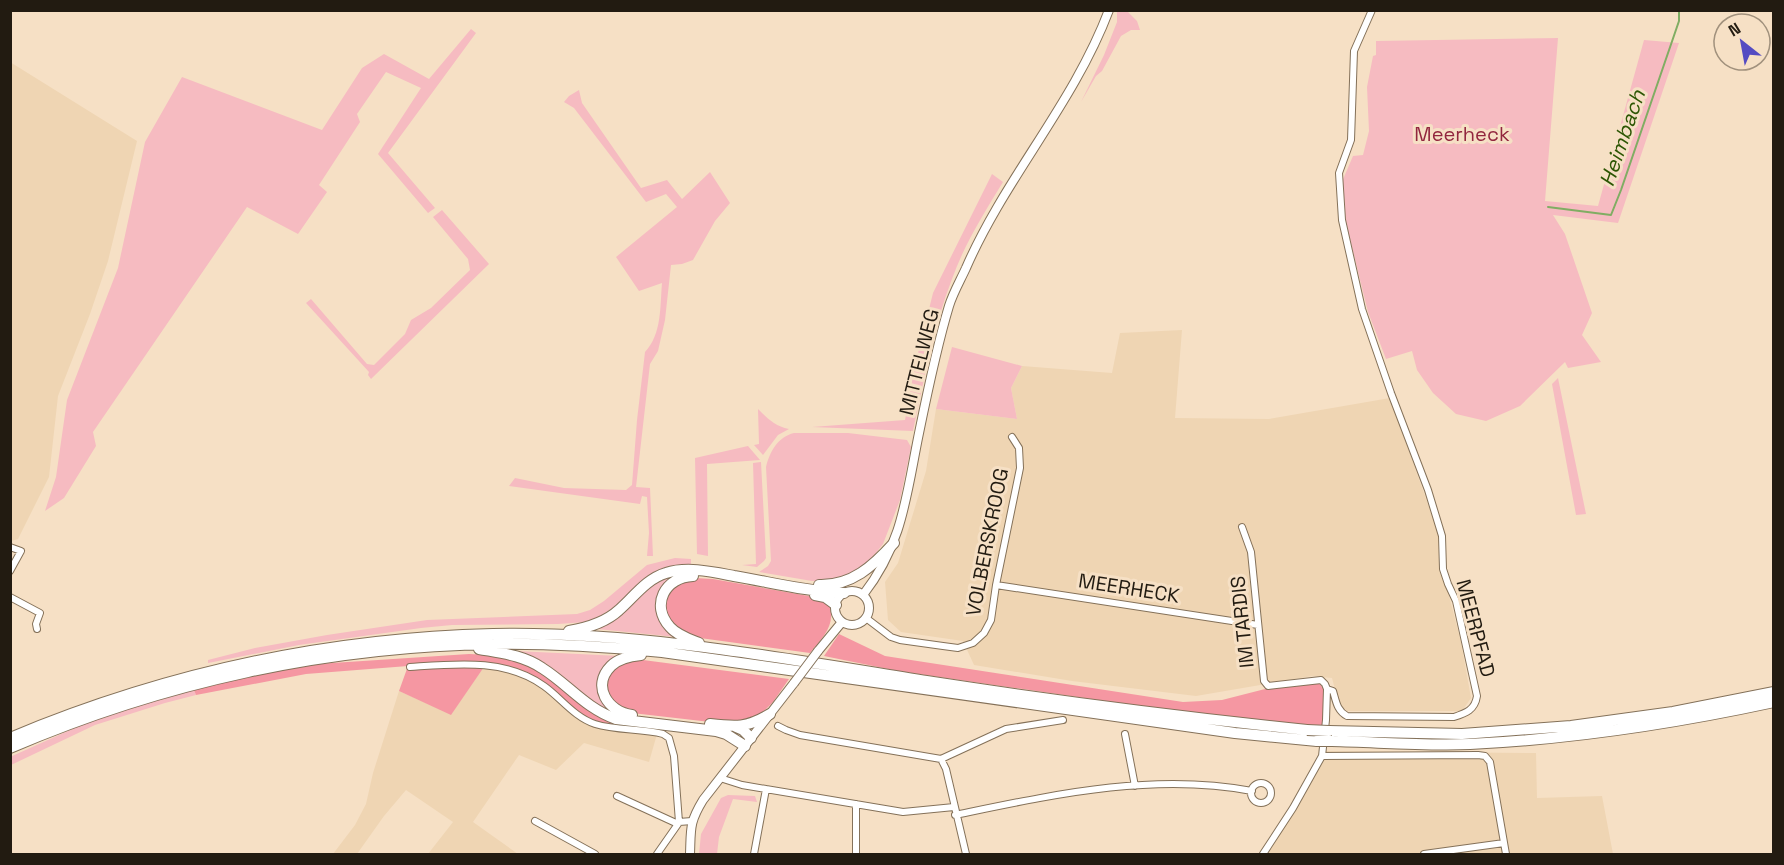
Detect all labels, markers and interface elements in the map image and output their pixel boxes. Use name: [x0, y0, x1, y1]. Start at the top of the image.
north arrow: [1712, 12, 1772, 72]
text: N: [1725, 18, 1745, 41]
water label: Heimbach: [1593, 85, 1651, 190]
park label: Meerheck: [1414, 121, 1510, 147]
street label: MITTELWEG: [893, 306, 945, 418]
street label: VOLBERSKROOG: [960, 466, 1014, 618]
street label: MEERHECK: [1077, 567, 1181, 609]
street label: IM TARDIS: [1224, 575, 1260, 669]
street label: MEERPFAD: [1450, 576, 1502, 680]

